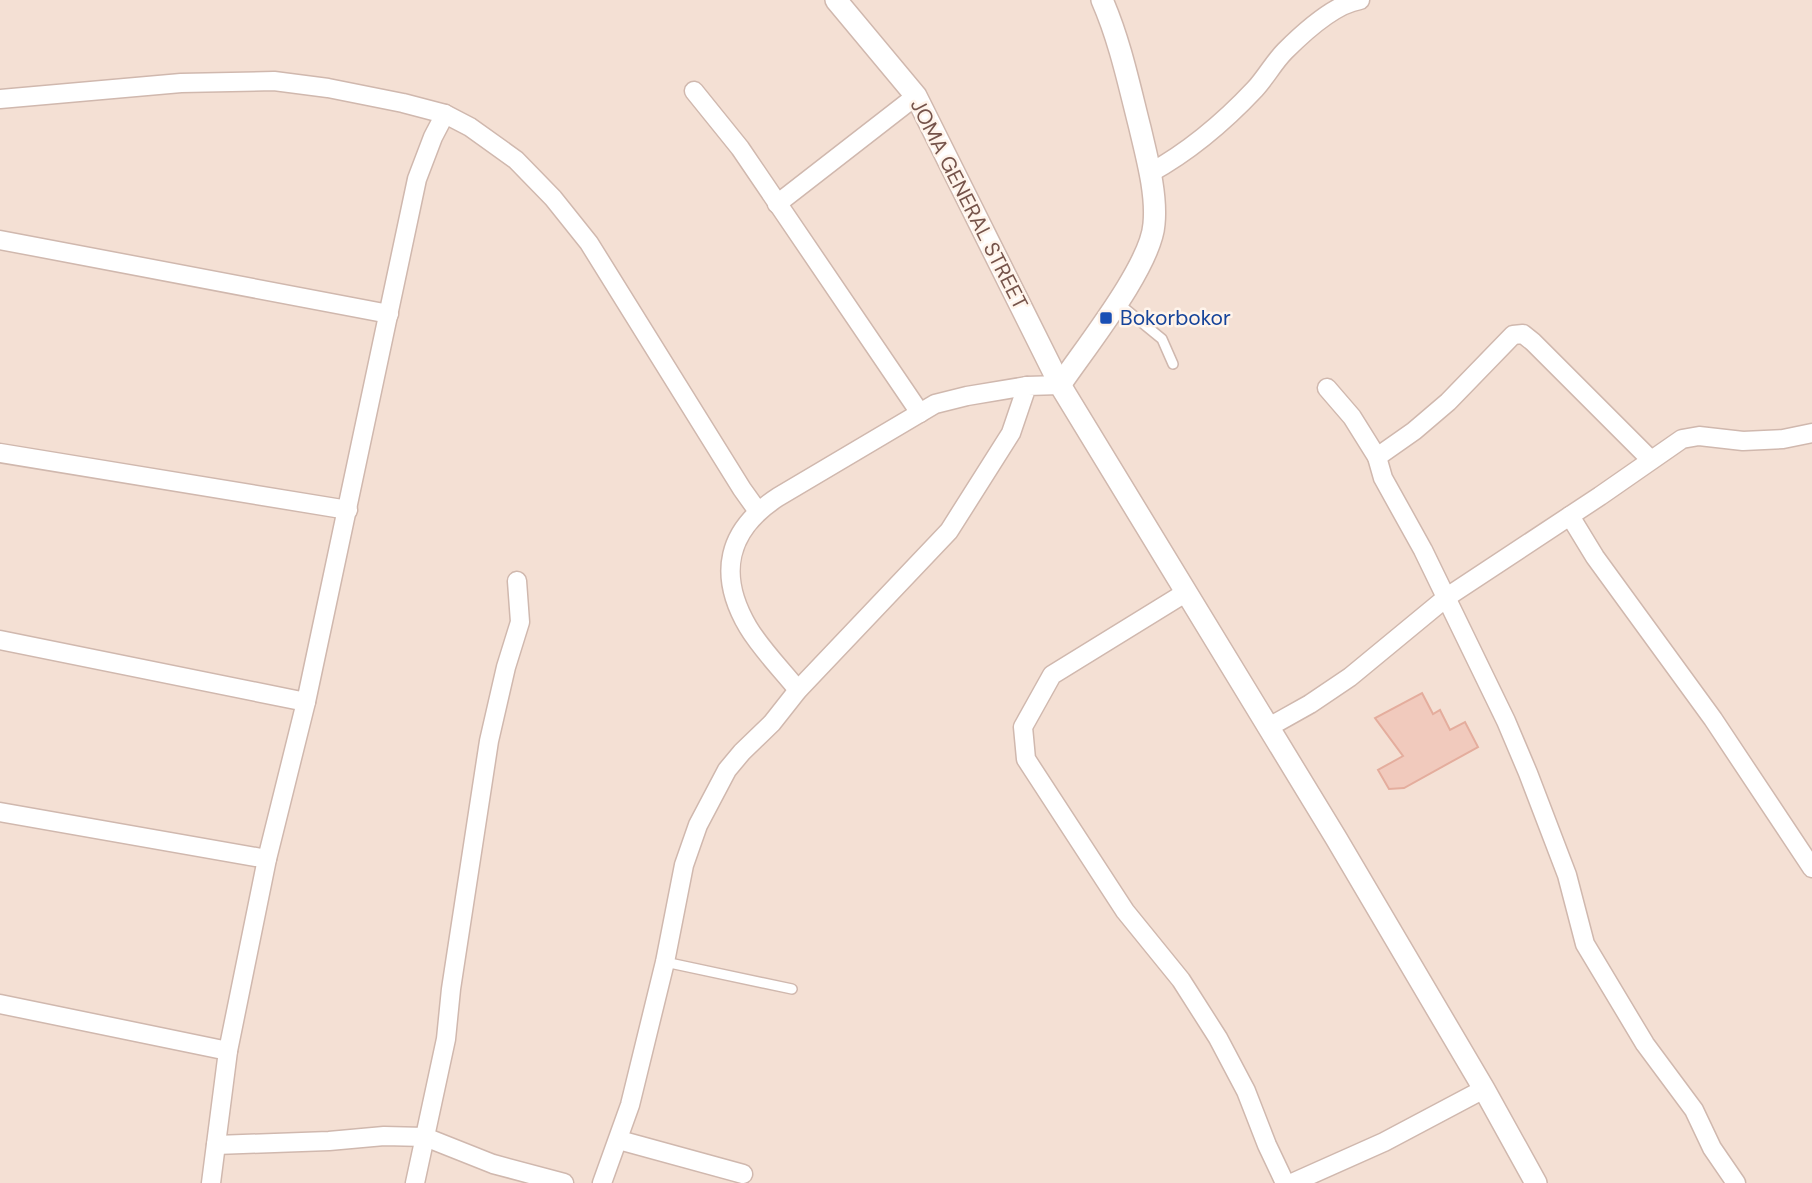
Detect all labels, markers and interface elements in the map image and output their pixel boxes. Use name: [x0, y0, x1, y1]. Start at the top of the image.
street label: JOMA GENERAL STREET: [904, 94, 1034, 314]
place label: Bokorbokor: [1120, 304, 1231, 332]
marker: Bokorbokor: [1098, 310, 1114, 326]

